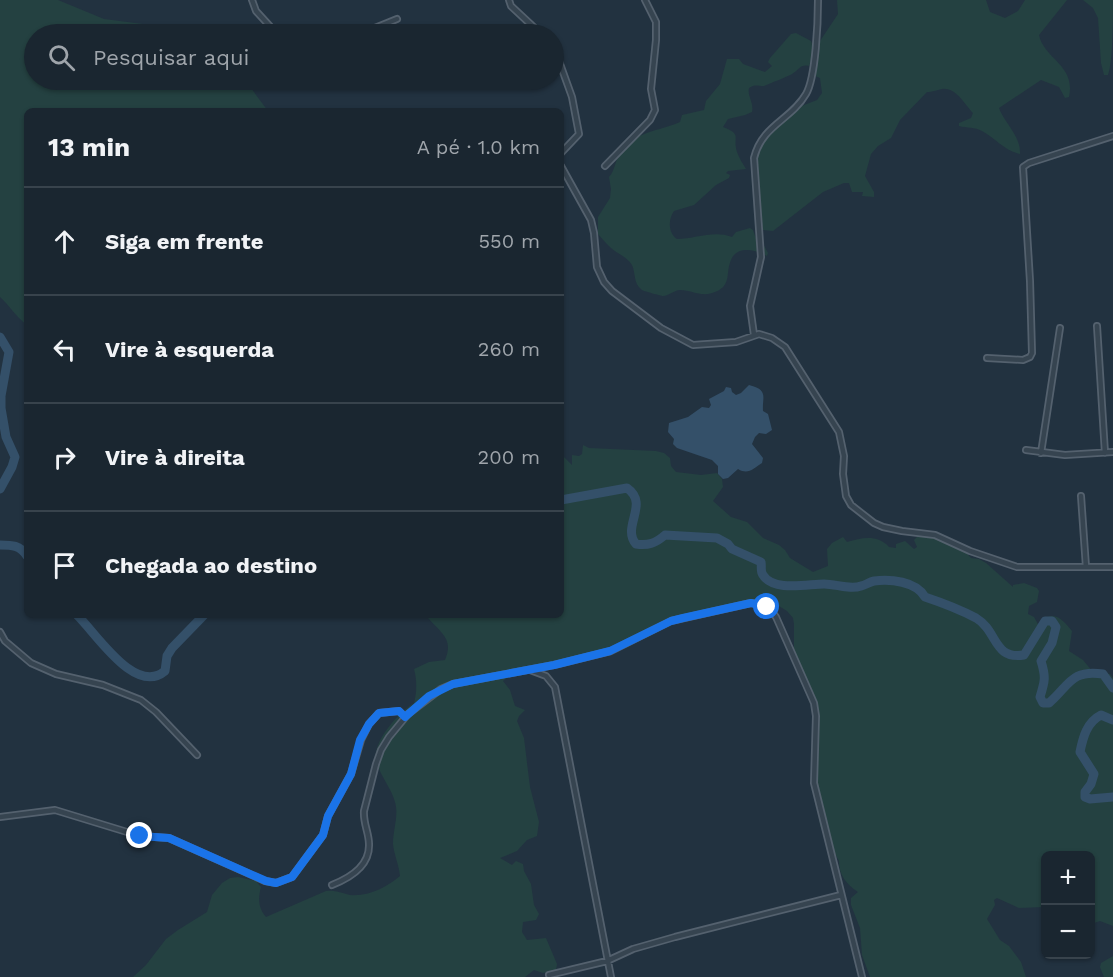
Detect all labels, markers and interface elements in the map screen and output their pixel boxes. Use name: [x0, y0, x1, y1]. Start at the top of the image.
search box: [24, 24, 564, 90]
icon: search: [45, 41, 78, 74]
text: Pesquisar aqui: [93, 45, 249, 70]
text: 13 min: [48, 132, 130, 162]
text: A pé · 1.0 km: [417, 135, 540, 159]
icon: ahead: [48, 225, 81, 258]
text: Siga em frente: [105, 229, 263, 254]
text: 550 m: [478, 229, 540, 253]
icon: left: [48, 333, 81, 366]
text: Vire à esquerda: [105, 337, 274, 362]
text: 260 m: [478, 337, 540, 361]
icon: right: [48, 441, 81, 474]
text: Vire à direita: [105, 445, 245, 470]
text: 200 m: [478, 445, 540, 469]
icon: arrive: [48, 549, 81, 582]
text: Chegada ao destino: [105, 553, 317, 578]
route start: [753, 593, 779, 619]
route end: [126, 822, 152, 848]
map controls: [1041, 851, 1095, 959]
button: +: [1041, 851, 1095, 905]
button: −: [1041, 905, 1095, 959]

